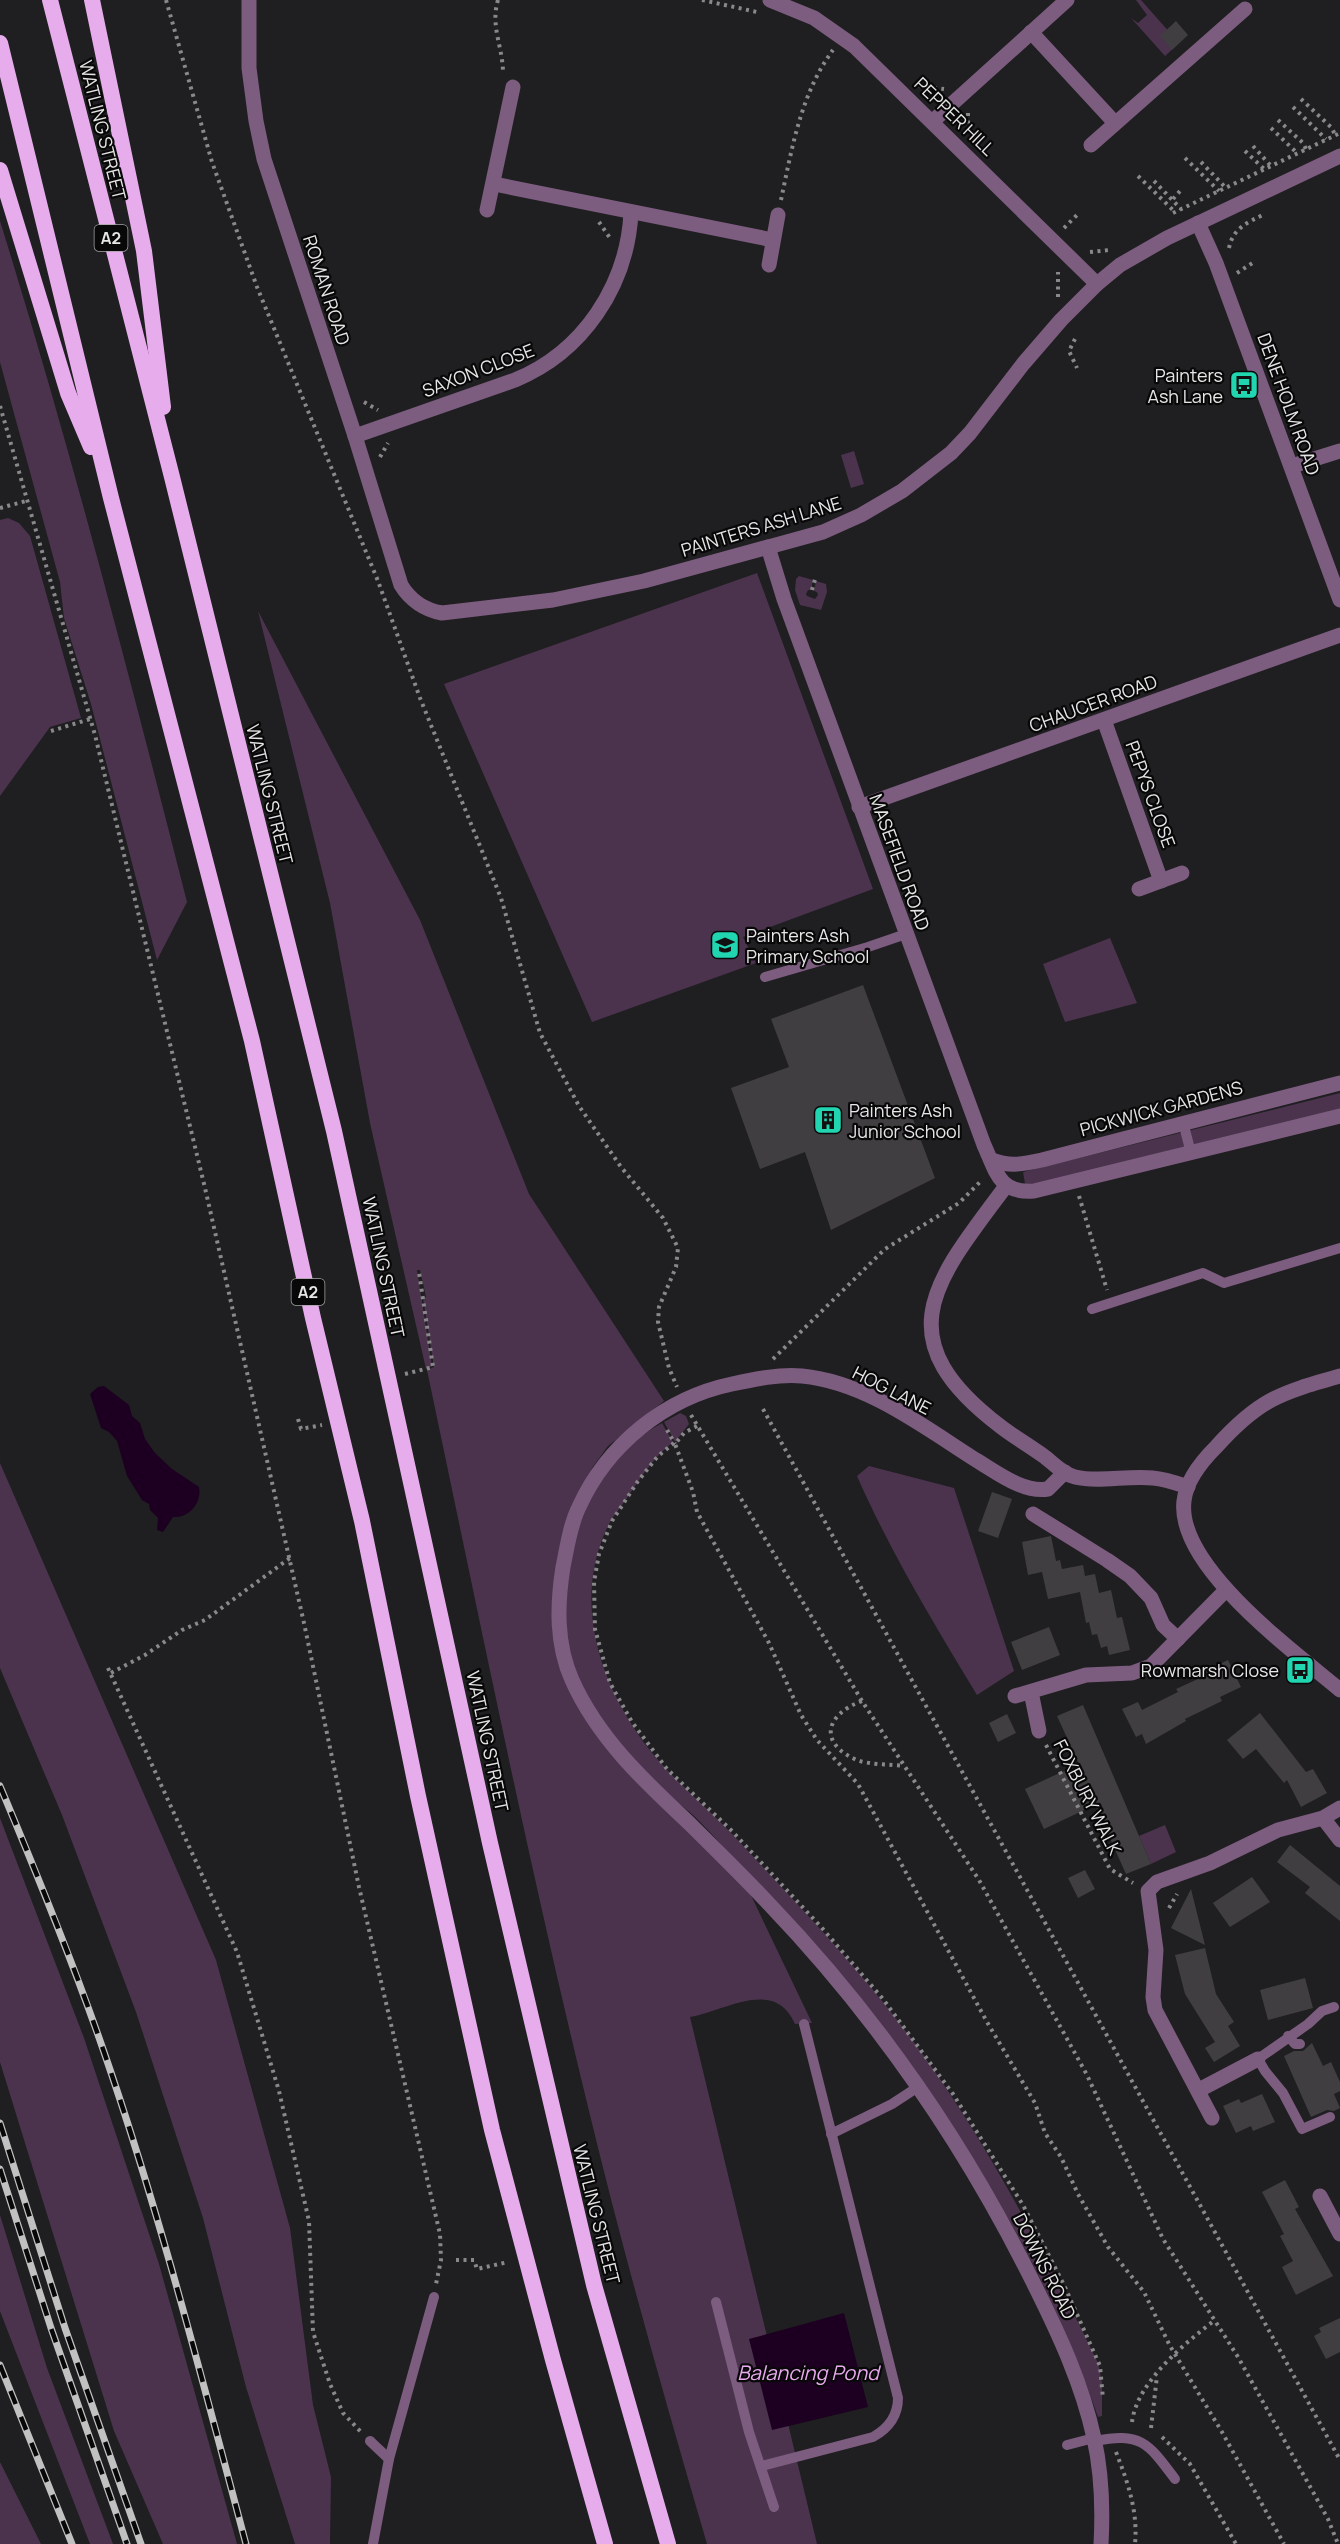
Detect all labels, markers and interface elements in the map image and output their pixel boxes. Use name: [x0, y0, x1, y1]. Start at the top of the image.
street label: WATLING STREET: [74, 58, 132, 203]
street label: PEPPER HILL: [910, 72, 1000, 160]
road number: A2: [94, 225, 128, 251]
street label: ROMAN ROAD: [298, 232, 356, 348]
street label: DENE HOLM ROAD: [1252, 330, 1326, 478]
street label: SAXON CLOSE: [419, 338, 537, 402]
place label: Painters Ash Lane: [1148, 363, 1223, 408]
bus stop icon: Painters Ash Lane: [1228, 369, 1260, 401]
street label: PAINTERS ASH LANE: [678, 490, 844, 562]
street label: CHAUCER ROAD: [1026, 669, 1160, 737]
street label: WATLING STREET: [241, 722, 299, 867]
street label: PEPYS CLOSE: [1121, 737, 1181, 851]
street label: MASEFIELD ROAD: [864, 791, 936, 933]
place label: Painters Ash Primary School: [746, 923, 870, 968]
school or university icon: Painters Ash Primary School: [709, 929, 741, 961]
street label: PICKWICK GARDENS: [1077, 1075, 1245, 1141]
place label: Painters Ash Junior School: [849, 1098, 961, 1143]
building icon: Painters Ash Junior School: [812, 1104, 844, 1136]
street label: WATLING STREET: [357, 1195, 411, 1340]
road number: A2: [292, 1279, 324, 1305]
street label: HOG LANE: [849, 1360, 935, 1420]
bus stop icon: Rowmarsh Close: [1284, 1654, 1316, 1686]
place label: Rowmarsh Close: [1141, 1658, 1279, 1682]
street label: WATLING STREET: [461, 1669, 515, 1814]
street label: FOXBURY WALK: [1049, 1735, 1128, 1859]
street label: WATLING STREET: [568, 2142, 626, 2287]
street label: DOWNS ROAD: [1008, 2209, 1082, 2323]
water label: Balancing Pond: [737, 2359, 882, 2386]

